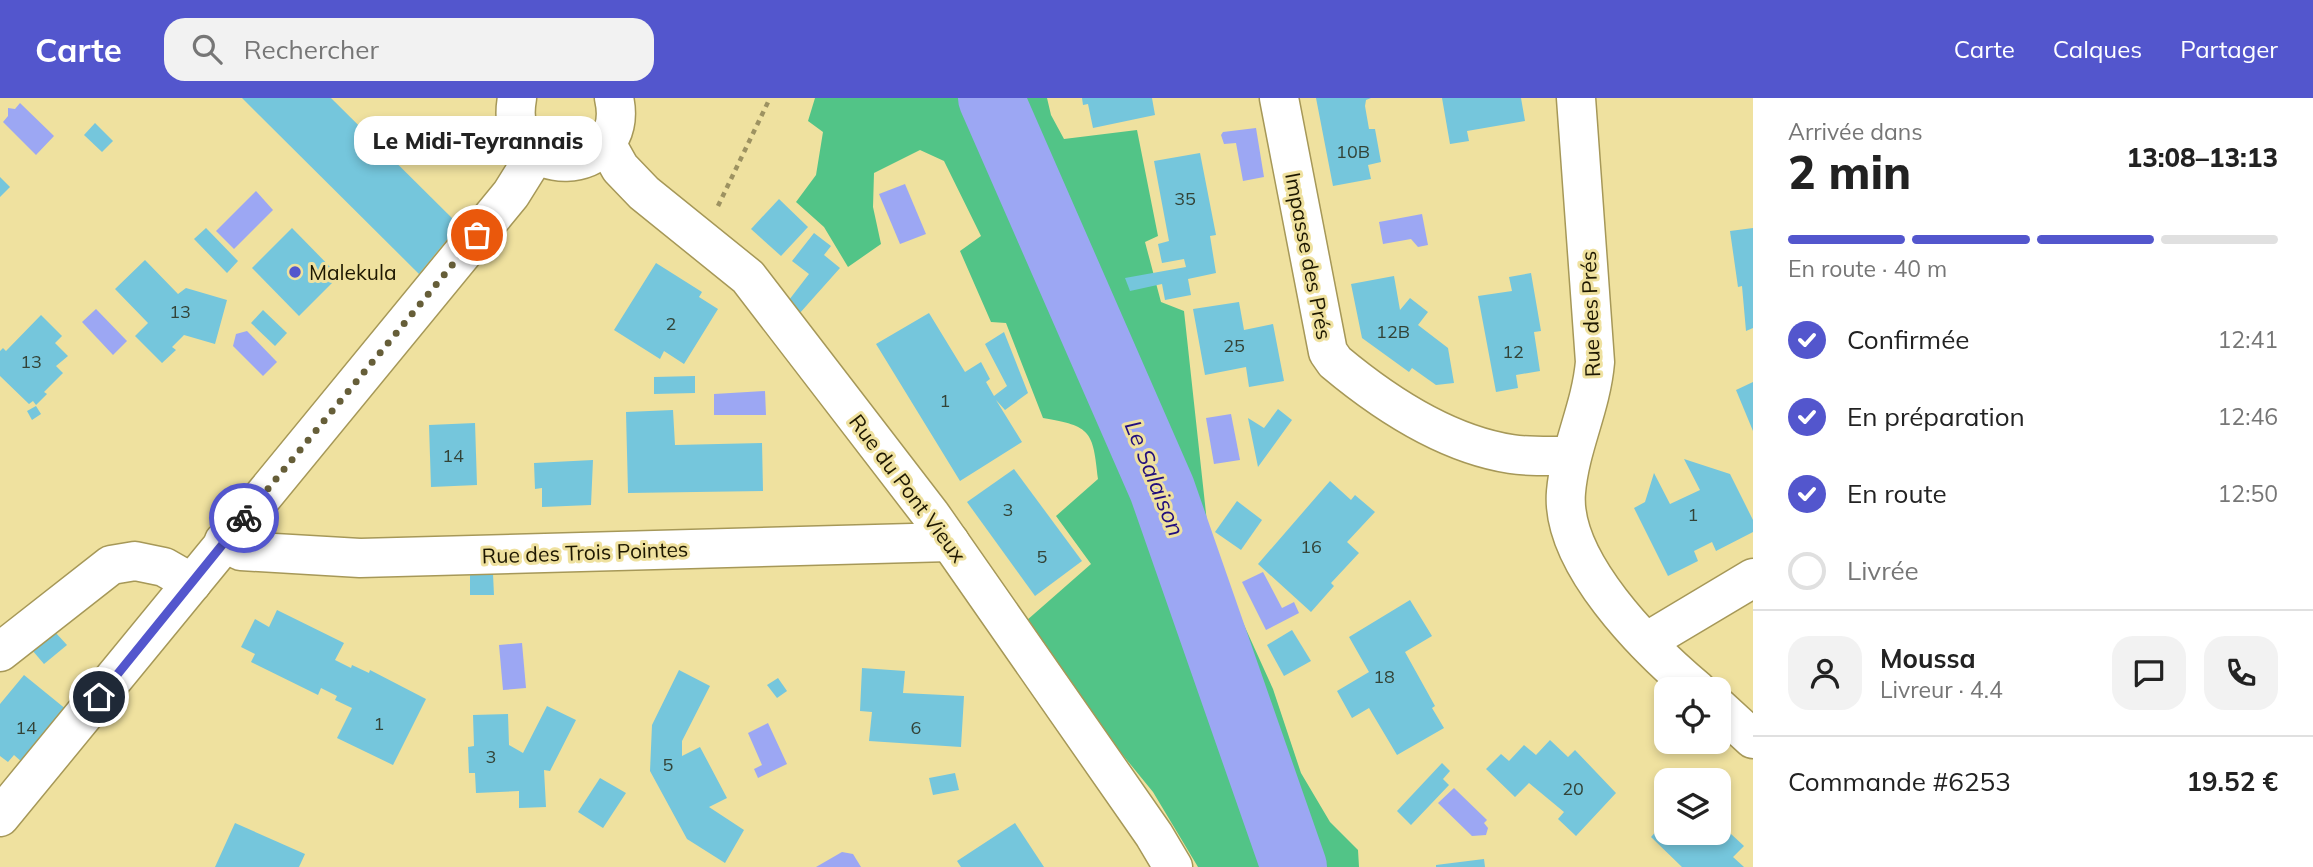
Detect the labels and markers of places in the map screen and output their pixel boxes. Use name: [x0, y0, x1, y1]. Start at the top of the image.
callout: Le Midi-Teyrannais: [353, 116, 601, 165]
pin: [447, 205, 507, 265]
place label: Malekula: [309, 259, 397, 285]
marker: Malekula: [287, 264, 303, 280]
pin: [69, 667, 129, 727]

